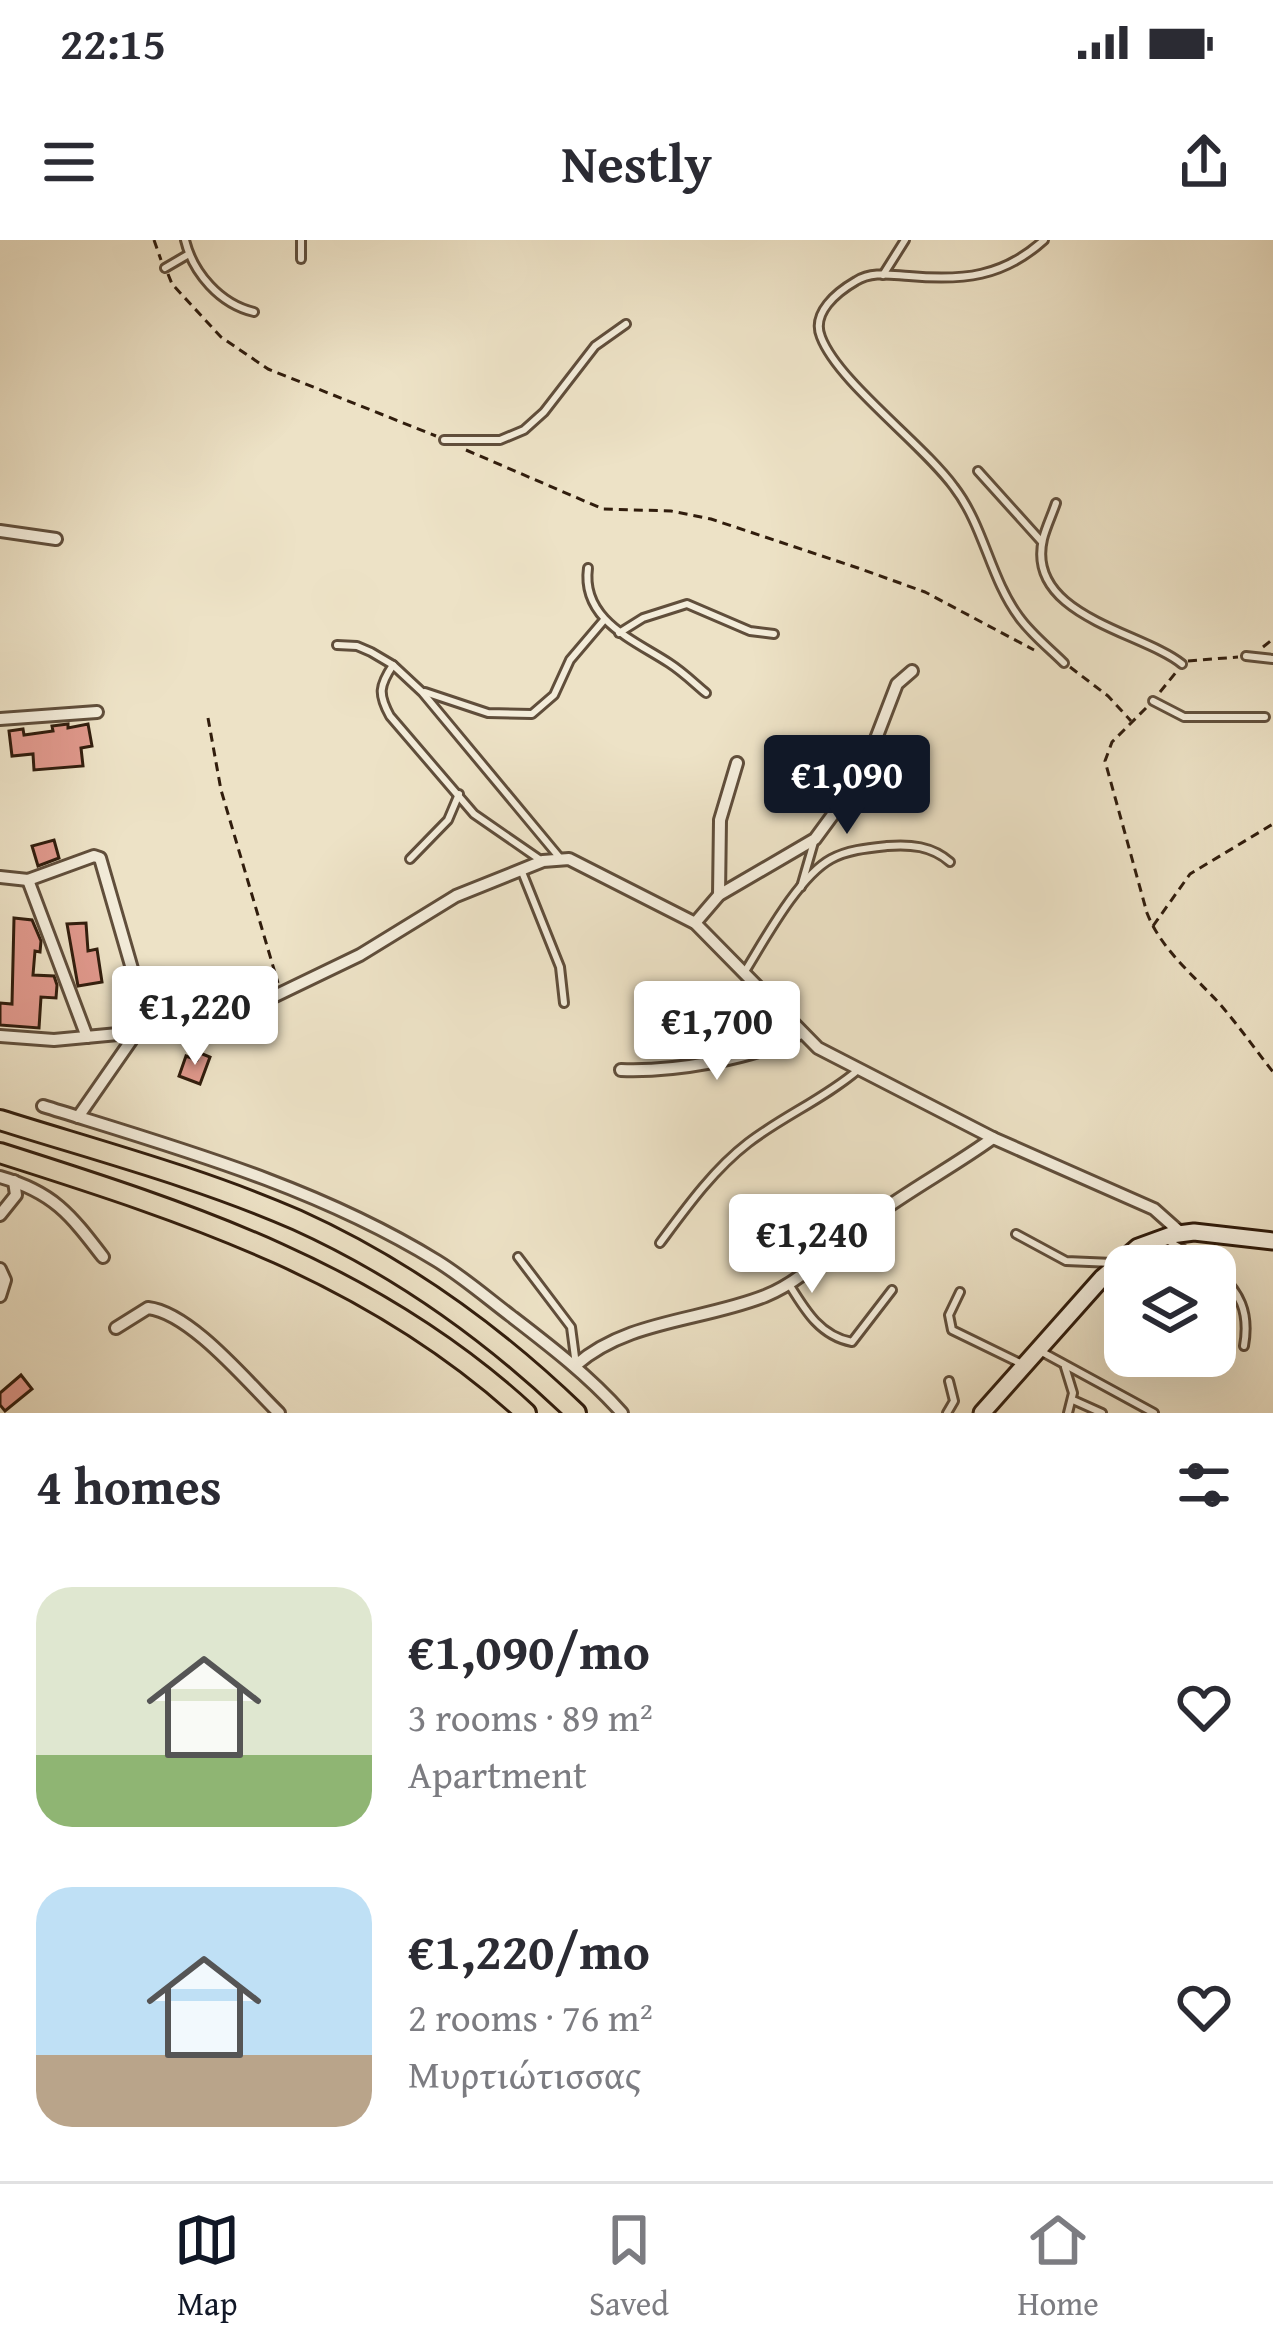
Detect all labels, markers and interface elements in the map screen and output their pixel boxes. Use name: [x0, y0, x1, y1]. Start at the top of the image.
text: 22:15: [60, 10, 166, 75]
text: Nestly: [561, 123, 712, 202]
icon: menu: [36, 129, 102, 195]
icon: share: [1171, 129, 1237, 195]
pin: €1,090: [749, 735, 945, 837]
text: €1,090: [791, 745, 903, 802]
pin: €1,220: [97, 966, 293, 1068]
text: €1,220: [139, 976, 251, 1033]
pin: €1,700: [619, 981, 815, 1083]
text: €1,700: [661, 991, 773, 1048]
pin: €1,240: [714, 1194, 910, 1296]
text: €1,240: [756, 1204, 868, 1261]
map controls: [1104, 1245, 1236, 1377]
button: layers: [1104, 1245, 1236, 1377]
text: 4 homes: [36, 1448, 222, 1523]
icon: filters: [1171, 1452, 1237, 1518]
text: €1,090/mo: [408, 1613, 650, 1688]
icon: home: [132, 1635, 276, 1779]
icon: heart: [1171, 1674, 1237, 1740]
text: 3 rooms · 89 m²: [408, 1688, 653, 1745]
text: Apartment: [408, 1745, 587, 1802]
text: €1,220/mo: [408, 1913, 650, 1988]
icon: home: [132, 1935, 276, 2079]
icon: heart: [1171, 1974, 1237, 2040]
text: 2 rooms · 76 m²: [408, 1988, 653, 2045]
text: Μυρτιώτισσας: [408, 2045, 641, 2102]
tab: Map: [174, 2207, 240, 2327]
tab: Saved: [589, 2207, 669, 2327]
tab: Home: [1017, 2207, 1099, 2327]

